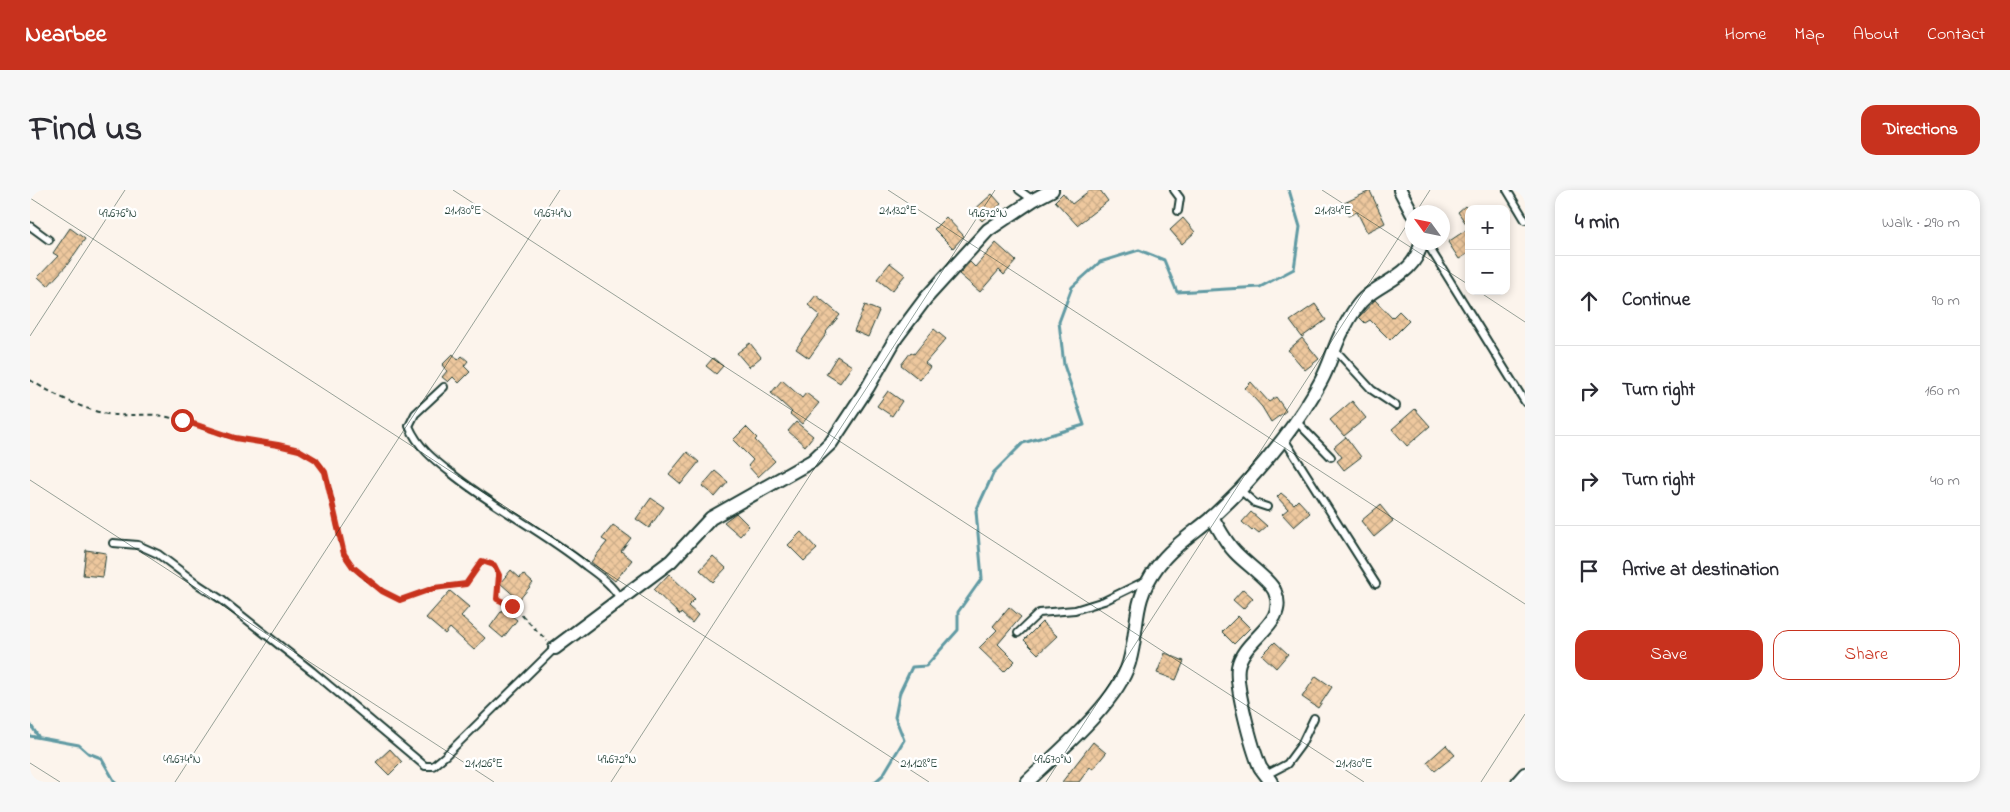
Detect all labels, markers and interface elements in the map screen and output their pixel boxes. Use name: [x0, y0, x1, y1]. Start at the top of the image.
text: Nearbee: [25, 18, 107, 53]
text: Home: [1725, 22, 1766, 48]
text: Map: [1794, 22, 1825, 48]
text: About: [1853, 22, 1899, 48]
text: Contact: [1927, 22, 1985, 48]
text: Find us: [30, 105, 142, 156]
button: Directions: [1861, 105, 1980, 155]
text: 21.130°E: [445, 202, 481, 220]
text: 21.132°E: [879, 202, 917, 220]
text: 21.134°E: [1315, 202, 1351, 220]
text: 49.676°N: [99, 205, 137, 223]
text: 49.674°N: [534, 205, 572, 223]
text: 49.672°N: [969, 205, 1007, 223]
north arrow: [1405, 205, 1450, 250]
map controls: [1465, 205, 1510, 295]
button: +: [1465, 205, 1510, 250]
text: 4 min: [1575, 208, 1619, 238]
text: Walk · 290 m: [1882, 211, 1960, 235]
button: −: [1465, 250, 1510, 295]
icon: ahead: [1575, 287, 1603, 315]
text: Continue: [1622, 287, 1690, 314]
text: 90 m: [1932, 289, 1960, 313]
icon: right: [1575, 377, 1603, 405]
text: Turn right: [1622, 377, 1695, 404]
text: 160 m: [1925, 379, 1960, 403]
route start: [171, 409, 194, 432]
icon: right: [1575, 467, 1603, 495]
text: Turn right: [1622, 467, 1695, 494]
text: 40 m: [1930, 469, 1960, 493]
icon: arrive: [1575, 557, 1603, 585]
text: Arrive at destination: [1622, 557, 1779, 584]
route end: [501, 595, 524, 618]
button: Save: [1575, 630, 1763, 680]
button: Share: [1773, 630, 1960, 680]
text: 49.674°N: [163, 751, 201, 769]
text: 49.672°N: [598, 751, 636, 769]
text: 49.670°N: [1034, 751, 1072, 769]
text: 21.126°E: [465, 755, 503, 773]
text: 21.128°E: [901, 755, 938, 773]
text: 21.130°E: [1336, 755, 1372, 773]

